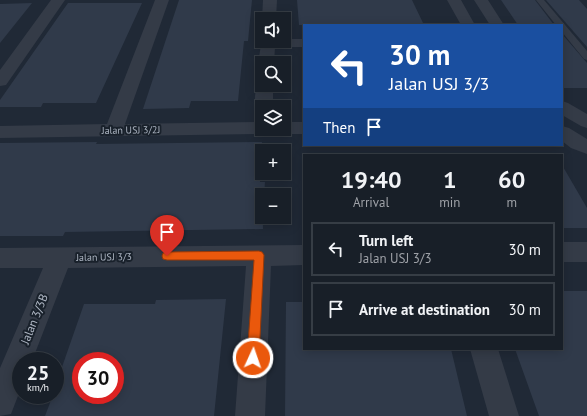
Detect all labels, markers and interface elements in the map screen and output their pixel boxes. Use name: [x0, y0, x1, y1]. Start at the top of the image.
map controls: [255, 12, 291, 224]
button: sound: [255, 12, 291, 48]
text: 30 m: [389, 36, 450, 73]
icon: left: [323, 40, 375, 92]
button: search: [255, 56, 291, 92]
text: Jalan USJ 3/3: [389, 72, 489, 95]
button: layers: [255, 100, 291, 136]
icon: arrive: [363, 116, 385, 138]
text: Then: [323, 118, 355, 137]
street label: Jalan USJ 3/2J: [101, 123, 160, 137]
button: +: [255, 144, 291, 180]
text: 19:40: [341, 164, 402, 195]
text: 1: [443, 164, 457, 195]
text: 60: [498, 164, 525, 195]
button: −: [255, 188, 291, 224]
text: Arrival: [353, 194, 389, 211]
text: min: [439, 194, 460, 211]
text: m: [506, 194, 517, 211]
pin: [150, 215, 184, 256]
icon: arrive: [156, 221, 178, 243]
text: Turn left: [359, 231, 413, 250]
icon: left: [325, 238, 347, 260]
text: 30 m: [508, 240, 541, 259]
street label: Jalan USJ 3/3: [75, 250, 132, 264]
text: Jalan USJ 3/3: [359, 250, 431, 267]
street label: Jalan 3/3B: [17, 292, 51, 347]
icon: arrive: [325, 298, 347, 320]
text: Arrive at destination: [359, 300, 490, 319]
text: 30 m: [508, 300, 541, 319]
position arrow: [232, 337, 274, 379]
speed limit sign: 30: [72, 352, 124, 404]
text: 25: [27, 360, 49, 386]
text: km/h: [27, 381, 49, 394]

